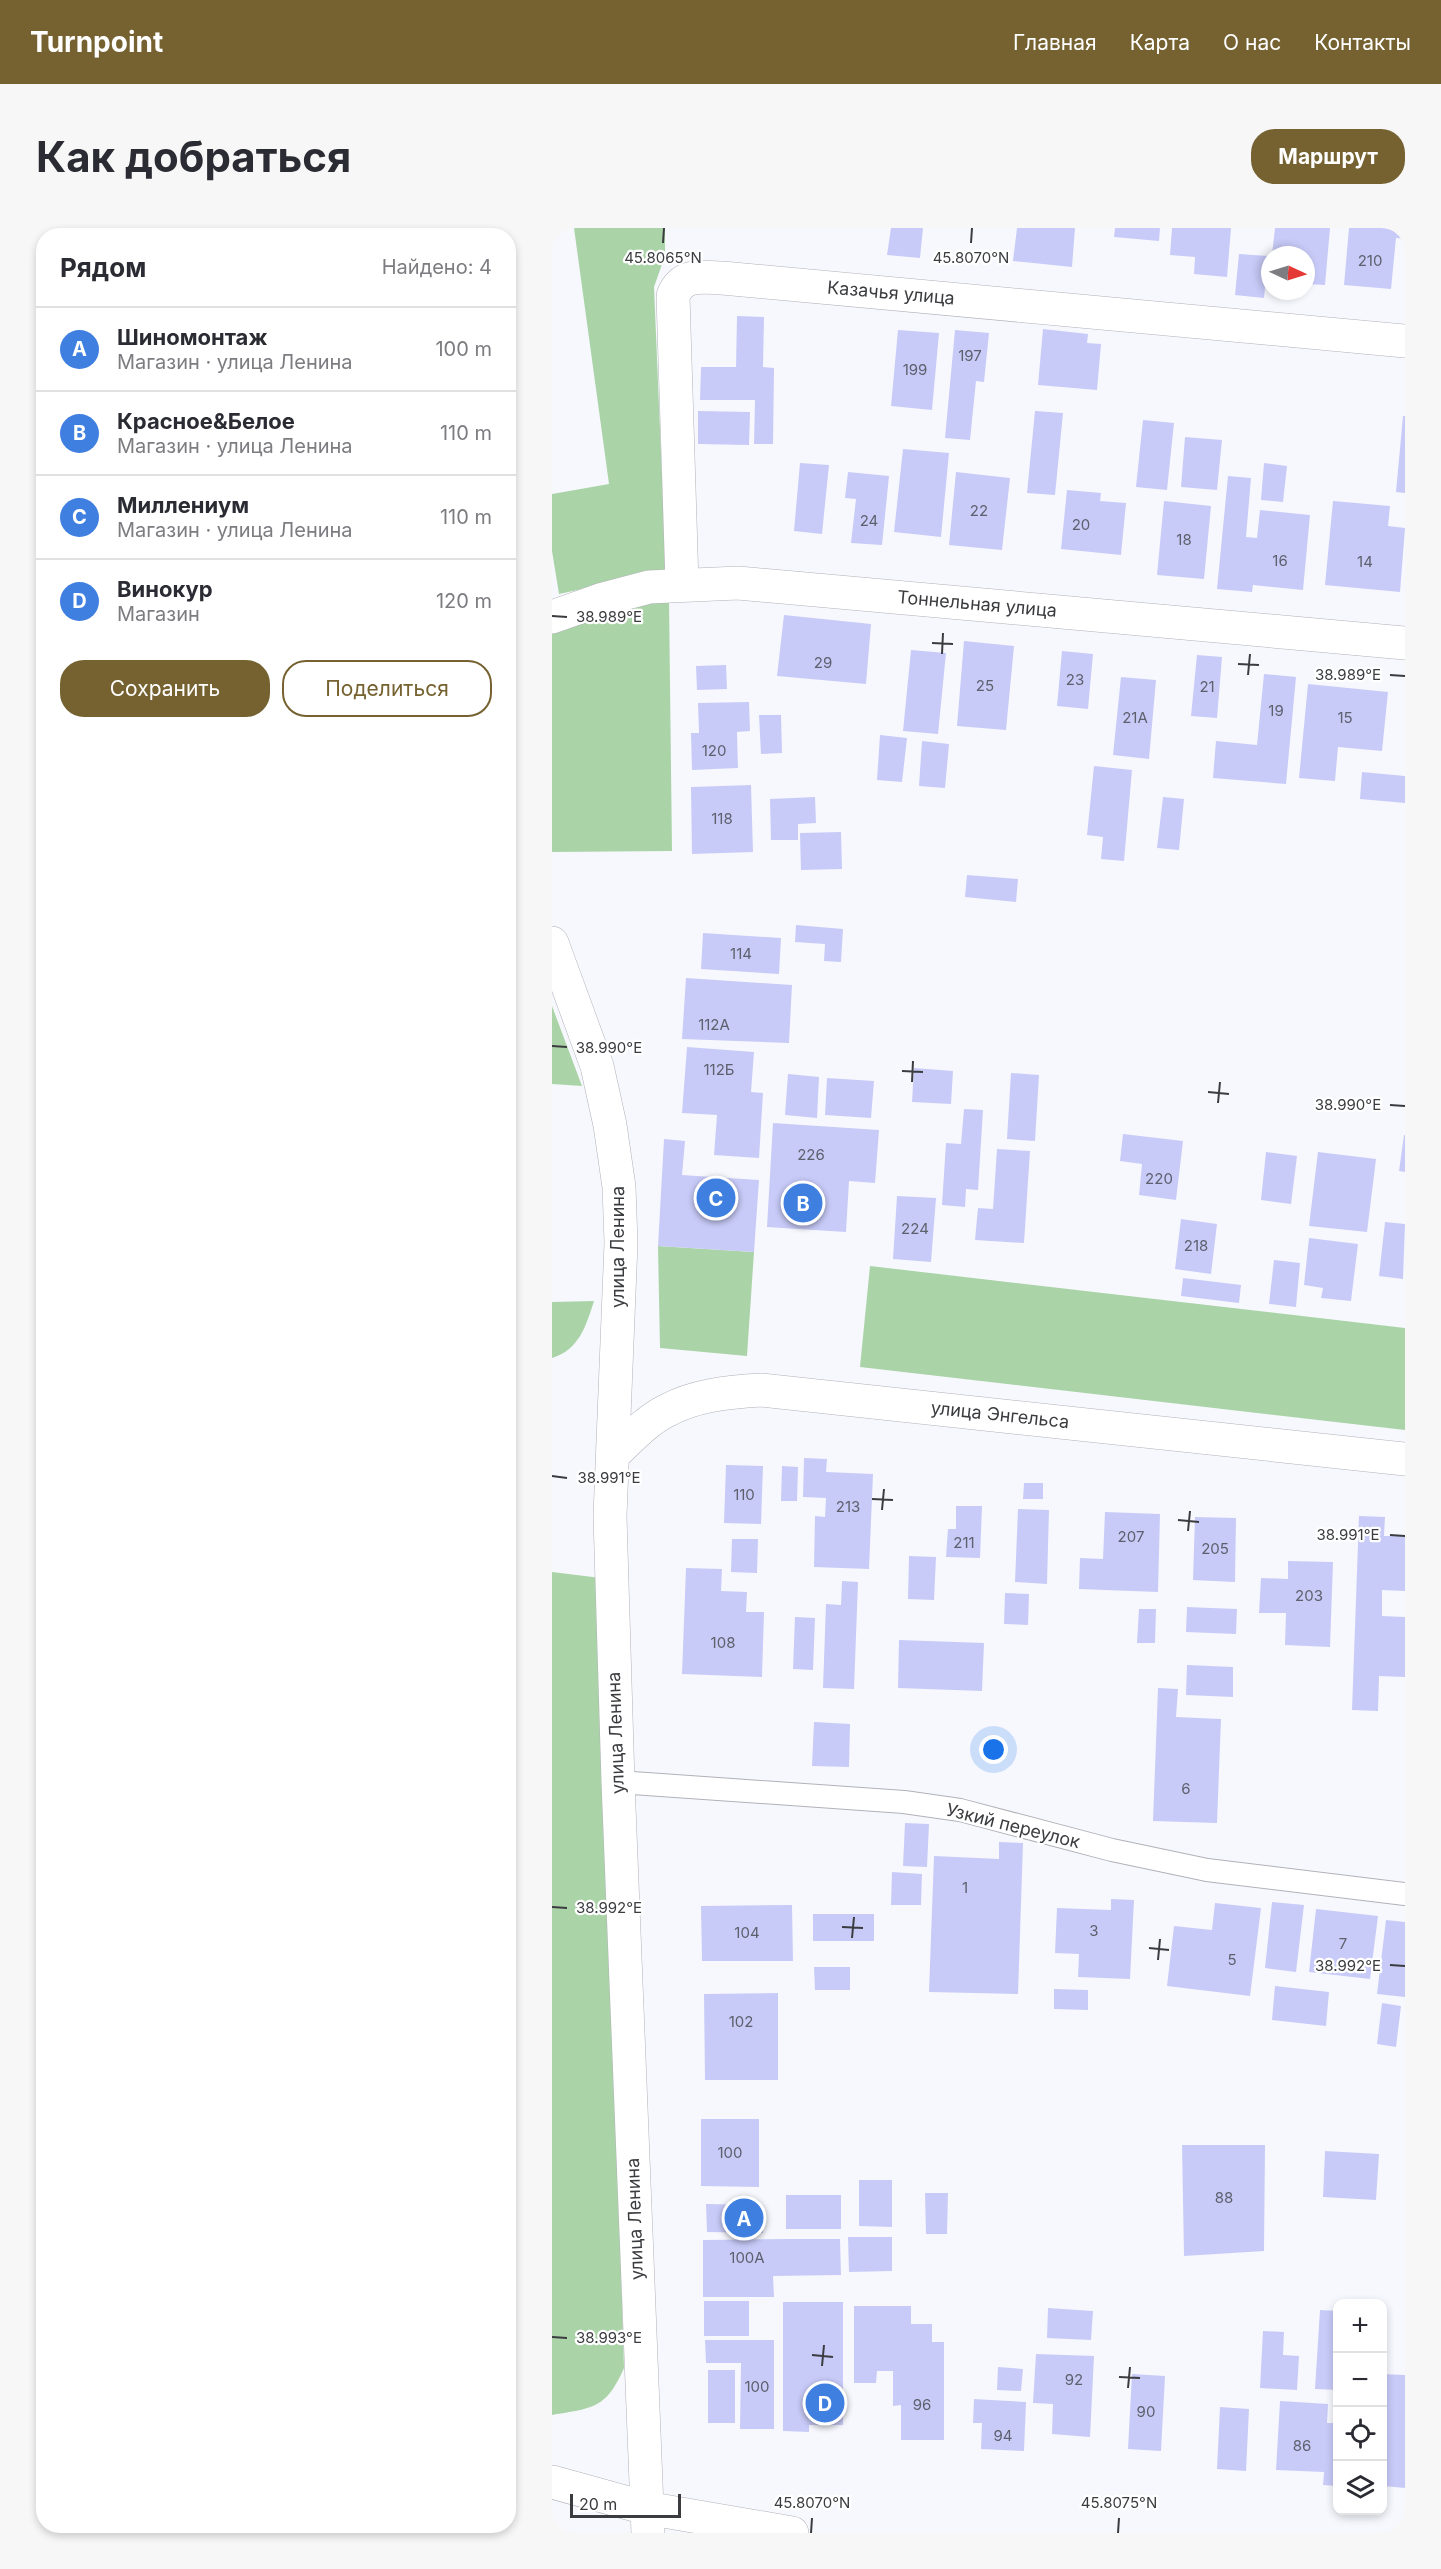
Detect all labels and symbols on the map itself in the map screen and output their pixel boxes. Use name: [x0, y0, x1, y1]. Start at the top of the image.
north arrow: [1261, 246, 1315, 300]
text: 45.8065°N: [624, 248, 702, 267]
text: 45.8070°N: [933, 248, 1009, 267]
house number: 210: [1358, 251, 1382, 270]
street label: Казачья улица: [826, 276, 956, 309]
house number: 197: [958, 346, 982, 365]
house number: 199: [903, 360, 927, 379]
house number: 22: [970, 501, 988, 520]
house number: 24: [860, 511, 878, 530]
house number: 20: [1072, 515, 1090, 534]
house number: 18: [1176, 530, 1192, 549]
house number: 16: [1272, 551, 1288, 570]
house number: 14: [1357, 552, 1373, 571]
street label: Тоннельная улица: [896, 586, 1058, 621]
text: 38.989°E: [576, 607, 642, 626]
house number: 29: [814, 653, 832, 672]
text: 38.989°E: [1315, 665, 1381, 684]
house number: 23: [1066, 670, 1084, 689]
house number: 25: [976, 676, 994, 695]
house number: 21: [1199, 677, 1215, 696]
house number: 19: [1268, 701, 1284, 720]
house number: 21А: [1122, 708, 1148, 727]
house number: 15: [1337, 708, 1353, 727]
house number: 120: [702, 741, 726, 760]
house number: 118: [711, 809, 733, 828]
house number: 114: [730, 944, 752, 963]
house number: 112А: [698, 1015, 730, 1034]
text: 38.990°E: [576, 1038, 642, 1057]
house number: 112Б: [703, 1060, 735, 1079]
text: 38.990°E: [1315, 1095, 1381, 1114]
house number: 226: [797, 1145, 825, 1164]
house number: 220: [1145, 1169, 1173, 1188]
pin: C: [696, 1176, 736, 1220]
pin: B: [784, 1180, 822, 1226]
street label: улица Ленина: [607, 1186, 628, 1308]
house number: 224: [901, 1219, 929, 1238]
house number: 218: [1184, 1236, 1208, 1255]
street label: улица Энгельса: [930, 1397, 1070, 1432]
text: 38.991°E: [578, 1468, 640, 1487]
house number: 110: [733, 1485, 755, 1504]
house number: 213: [836, 1497, 860, 1516]
text: 38.991°E: [1317, 1525, 1379, 1544]
house number: 207: [1118, 1527, 1144, 1546]
house number: 211: [953, 1533, 975, 1552]
house number: 205: [1201, 1539, 1229, 1558]
house number: 203: [1295, 1586, 1323, 1605]
house number: 108: [711, 1633, 735, 1652]
street label: улица Ленина: [603, 1672, 628, 1794]
your location: [979, 1735, 1008, 1764]
house number: 6: [1181, 1779, 1191, 1798]
street label: Узкий переулок: [944, 1799, 1083, 1852]
house number: 1: [962, 1878, 968, 1897]
text: 38.992°E: [576, 1898, 642, 1917]
house number: 3: [1089, 1921, 1099, 1940]
house number: 104: [734, 1923, 760, 1942]
house number: 7: [1339, 1934, 1347, 1953]
house number: 5: [1227, 1950, 1237, 1969]
text: 38.992°E: [1315, 1956, 1381, 1975]
house number: 102: [729, 2012, 753, 2031]
house number: 100: [717, 2143, 743, 2162]
street label: улица Ленина: [622, 2158, 647, 2280]
house number: 88: [1215, 2188, 1233, 2207]
pin: A: [724, 2196, 764, 2240]
house number: 100А: [729, 2248, 765, 2267]
text: 38.993°E: [576, 2328, 642, 2347]
house number: 92: [1065, 2370, 1083, 2389]
house number: 100: [744, 2377, 770, 2396]
pin: D: [806, 2380, 844, 2426]
house number: 96: [913, 2395, 931, 2414]
house number: 90: [1137, 2402, 1155, 2421]
house number: 94: [994, 2426, 1013, 2445]
house number: 86: [1293, 2436, 1311, 2455]
scale bar: [570, 2491, 681, 2518]
text: 45.8070°N: [774, 2493, 850, 2512]
text: 45.8075°N: [1081, 2493, 1157, 2512]

